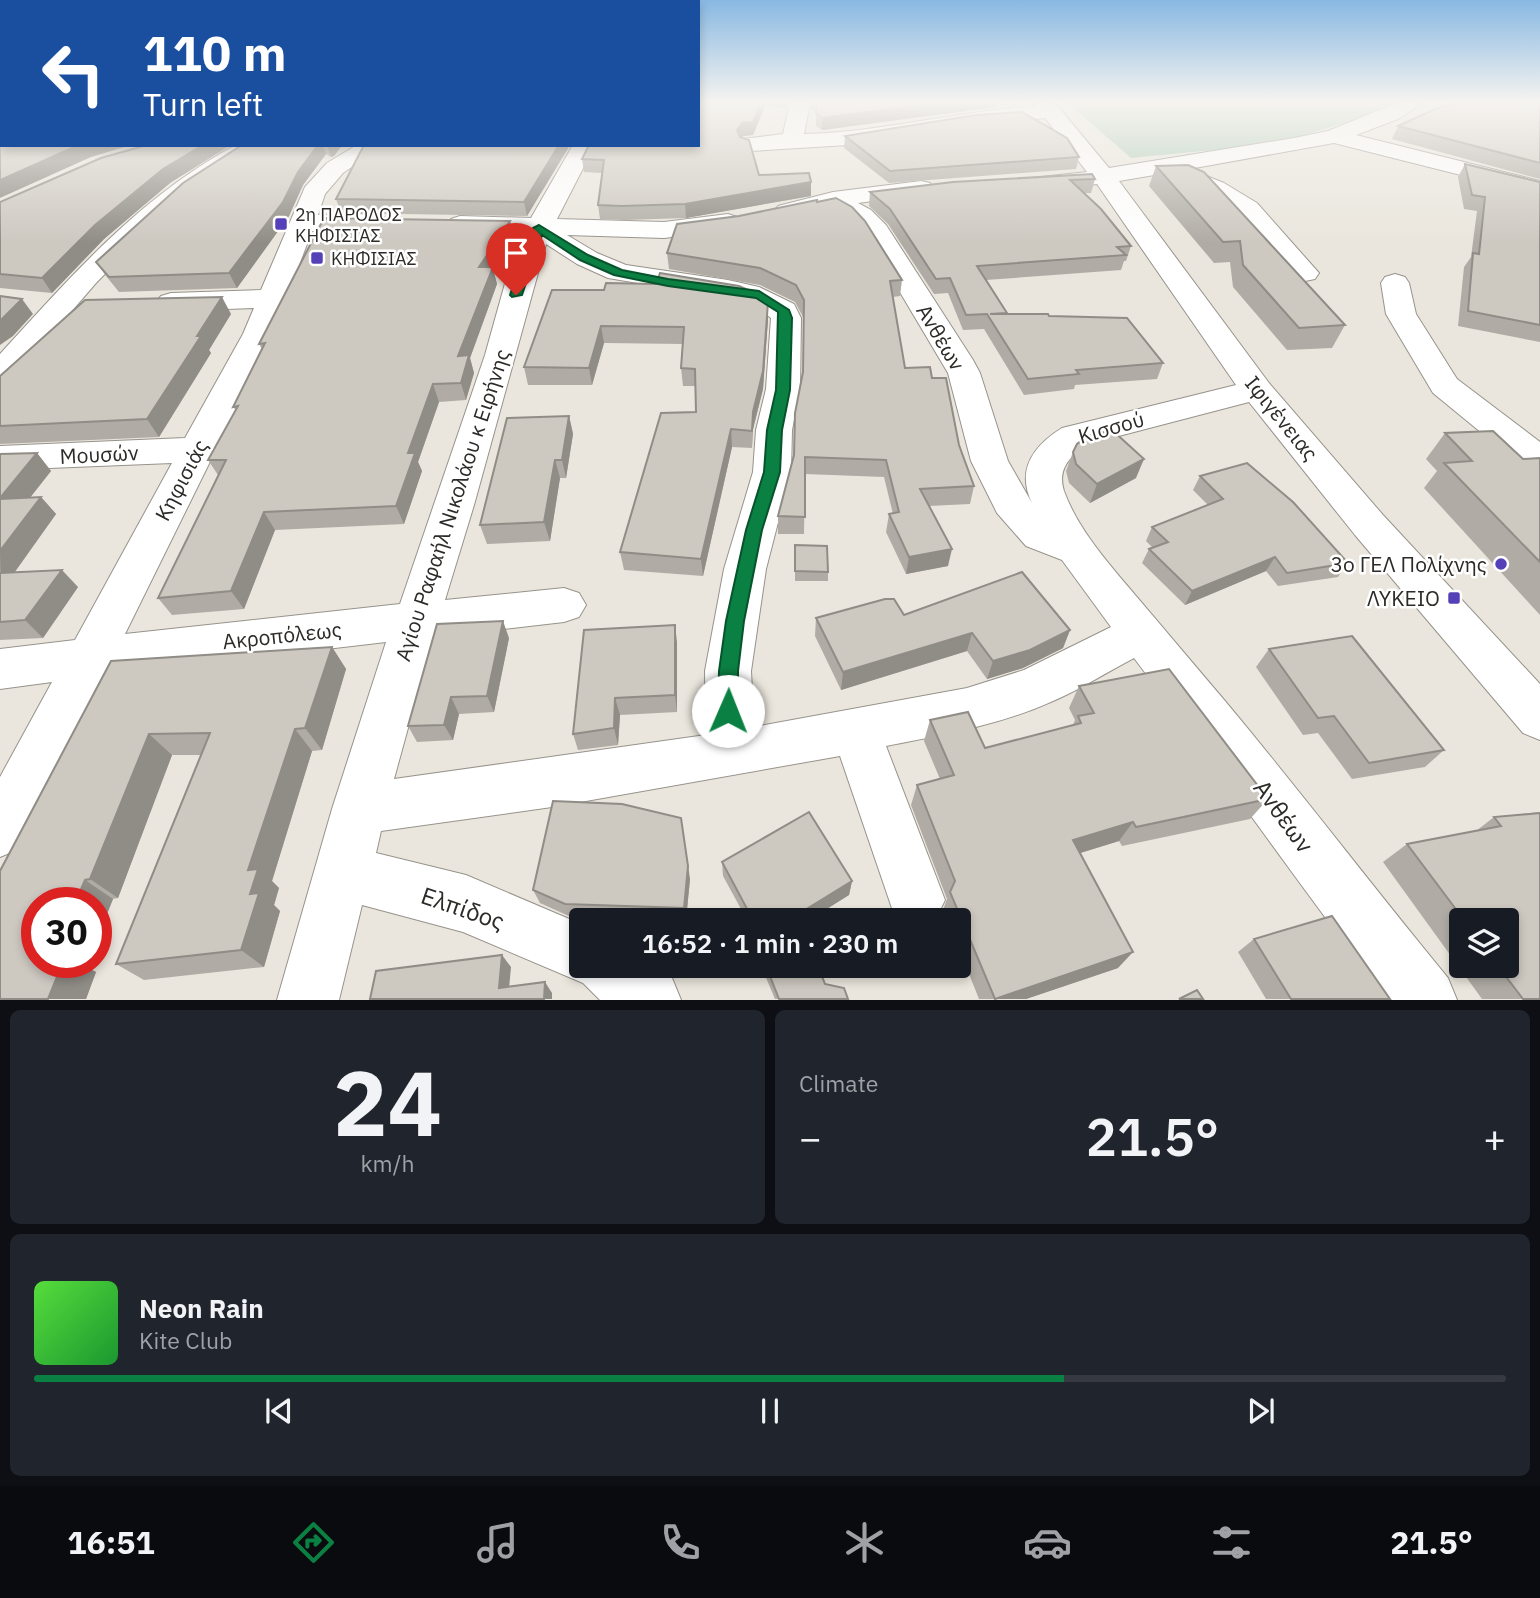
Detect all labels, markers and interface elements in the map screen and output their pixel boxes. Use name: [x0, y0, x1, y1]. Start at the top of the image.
text: 110 m: [143, 21, 287, 84]
icon: left: [28, 28, 119, 119]
text: Turn left: [143, 83, 263, 125]
place label: 2η ΠΑΡΟΔΟΣ ΚΗΦΙΣΙΑΣ: [295, 203, 402, 247]
marker: 2η ΠΑΡΟΔΟΣ ΚΗΦΙΣΙΑΣ: [273, 216, 289, 232]
pin: [486, 223, 546, 295]
icon: arrive: [497, 234, 535, 272]
place label: ΚΗΦΙΣΙΑΣ: [331, 247, 417, 270]
marker: ΚΗΦΙΣΙΑΣ: [309, 250, 325, 266]
street label: Ανθέων: [910, 299, 972, 376]
street label: Αγίου Ραφαήλ Νικολάου κ Ειρήνης: [388, 345, 516, 665]
street label: Ιφιγένειας: [1239, 370, 1325, 466]
street label: Κισσού: [1075, 404, 1147, 450]
street label: Κηφισιάς: [148, 435, 214, 525]
street label: Μουσών: [59, 438, 140, 470]
place label: 3o ΓΕΛ Πολίχνης: [1330, 550, 1487, 578]
marker: 3o ΓΕΛ Πολίχνης: [1493, 556, 1509, 572]
place label: ΛΥΚΕΙΟ: [1367, 584, 1440, 612]
marker: ΛΥΚΕΙΟ: [1446, 590, 1462, 606]
street label: Ακροπόλεως: [221, 615, 343, 655]
position arrow: [691, 674, 765, 748]
street label: Ανθέων: [1247, 773, 1321, 859]
street label: Ελπίδος: [417, 879, 509, 937]
speed limit sign: 30: [21, 887, 112, 978]
map controls: [1449, 908, 1519, 978]
button: layers: [1449, 908, 1519, 978]
text: 16:52 · 1 min · 230 m: [642, 926, 898, 960]
text: 24: [333, 1043, 442, 1161]
text: Climate: [799, 1068, 878, 1098]
text: 21.5°: [1086, 1103, 1219, 1170]
text: −: [799, 1113, 822, 1162]
text: +: [1483, 1113, 1506, 1162]
text: km/h: [360, 1148, 415, 1178]
text: Neon Rain: [139, 1291, 264, 1325]
text: Kite Club: [139, 1325, 232, 1355]
icon: previous: [260, 1392, 298, 1430]
icon: pause: [751, 1392, 789, 1430]
icon: next: [1242, 1392, 1280, 1430]
icon: directions: [289, 1518, 338, 1567]
icon: music: [473, 1518, 522, 1567]
icon: phone: [656, 1518, 705, 1567]
icon: climate: [840, 1518, 889, 1567]
icon: car: [1023, 1518, 1072, 1567]
icon: filters: [1207, 1518, 1256, 1567]
text: 16:51: [67, 1521, 155, 1563]
text: 21.5°: [1390, 1521, 1473, 1563]

